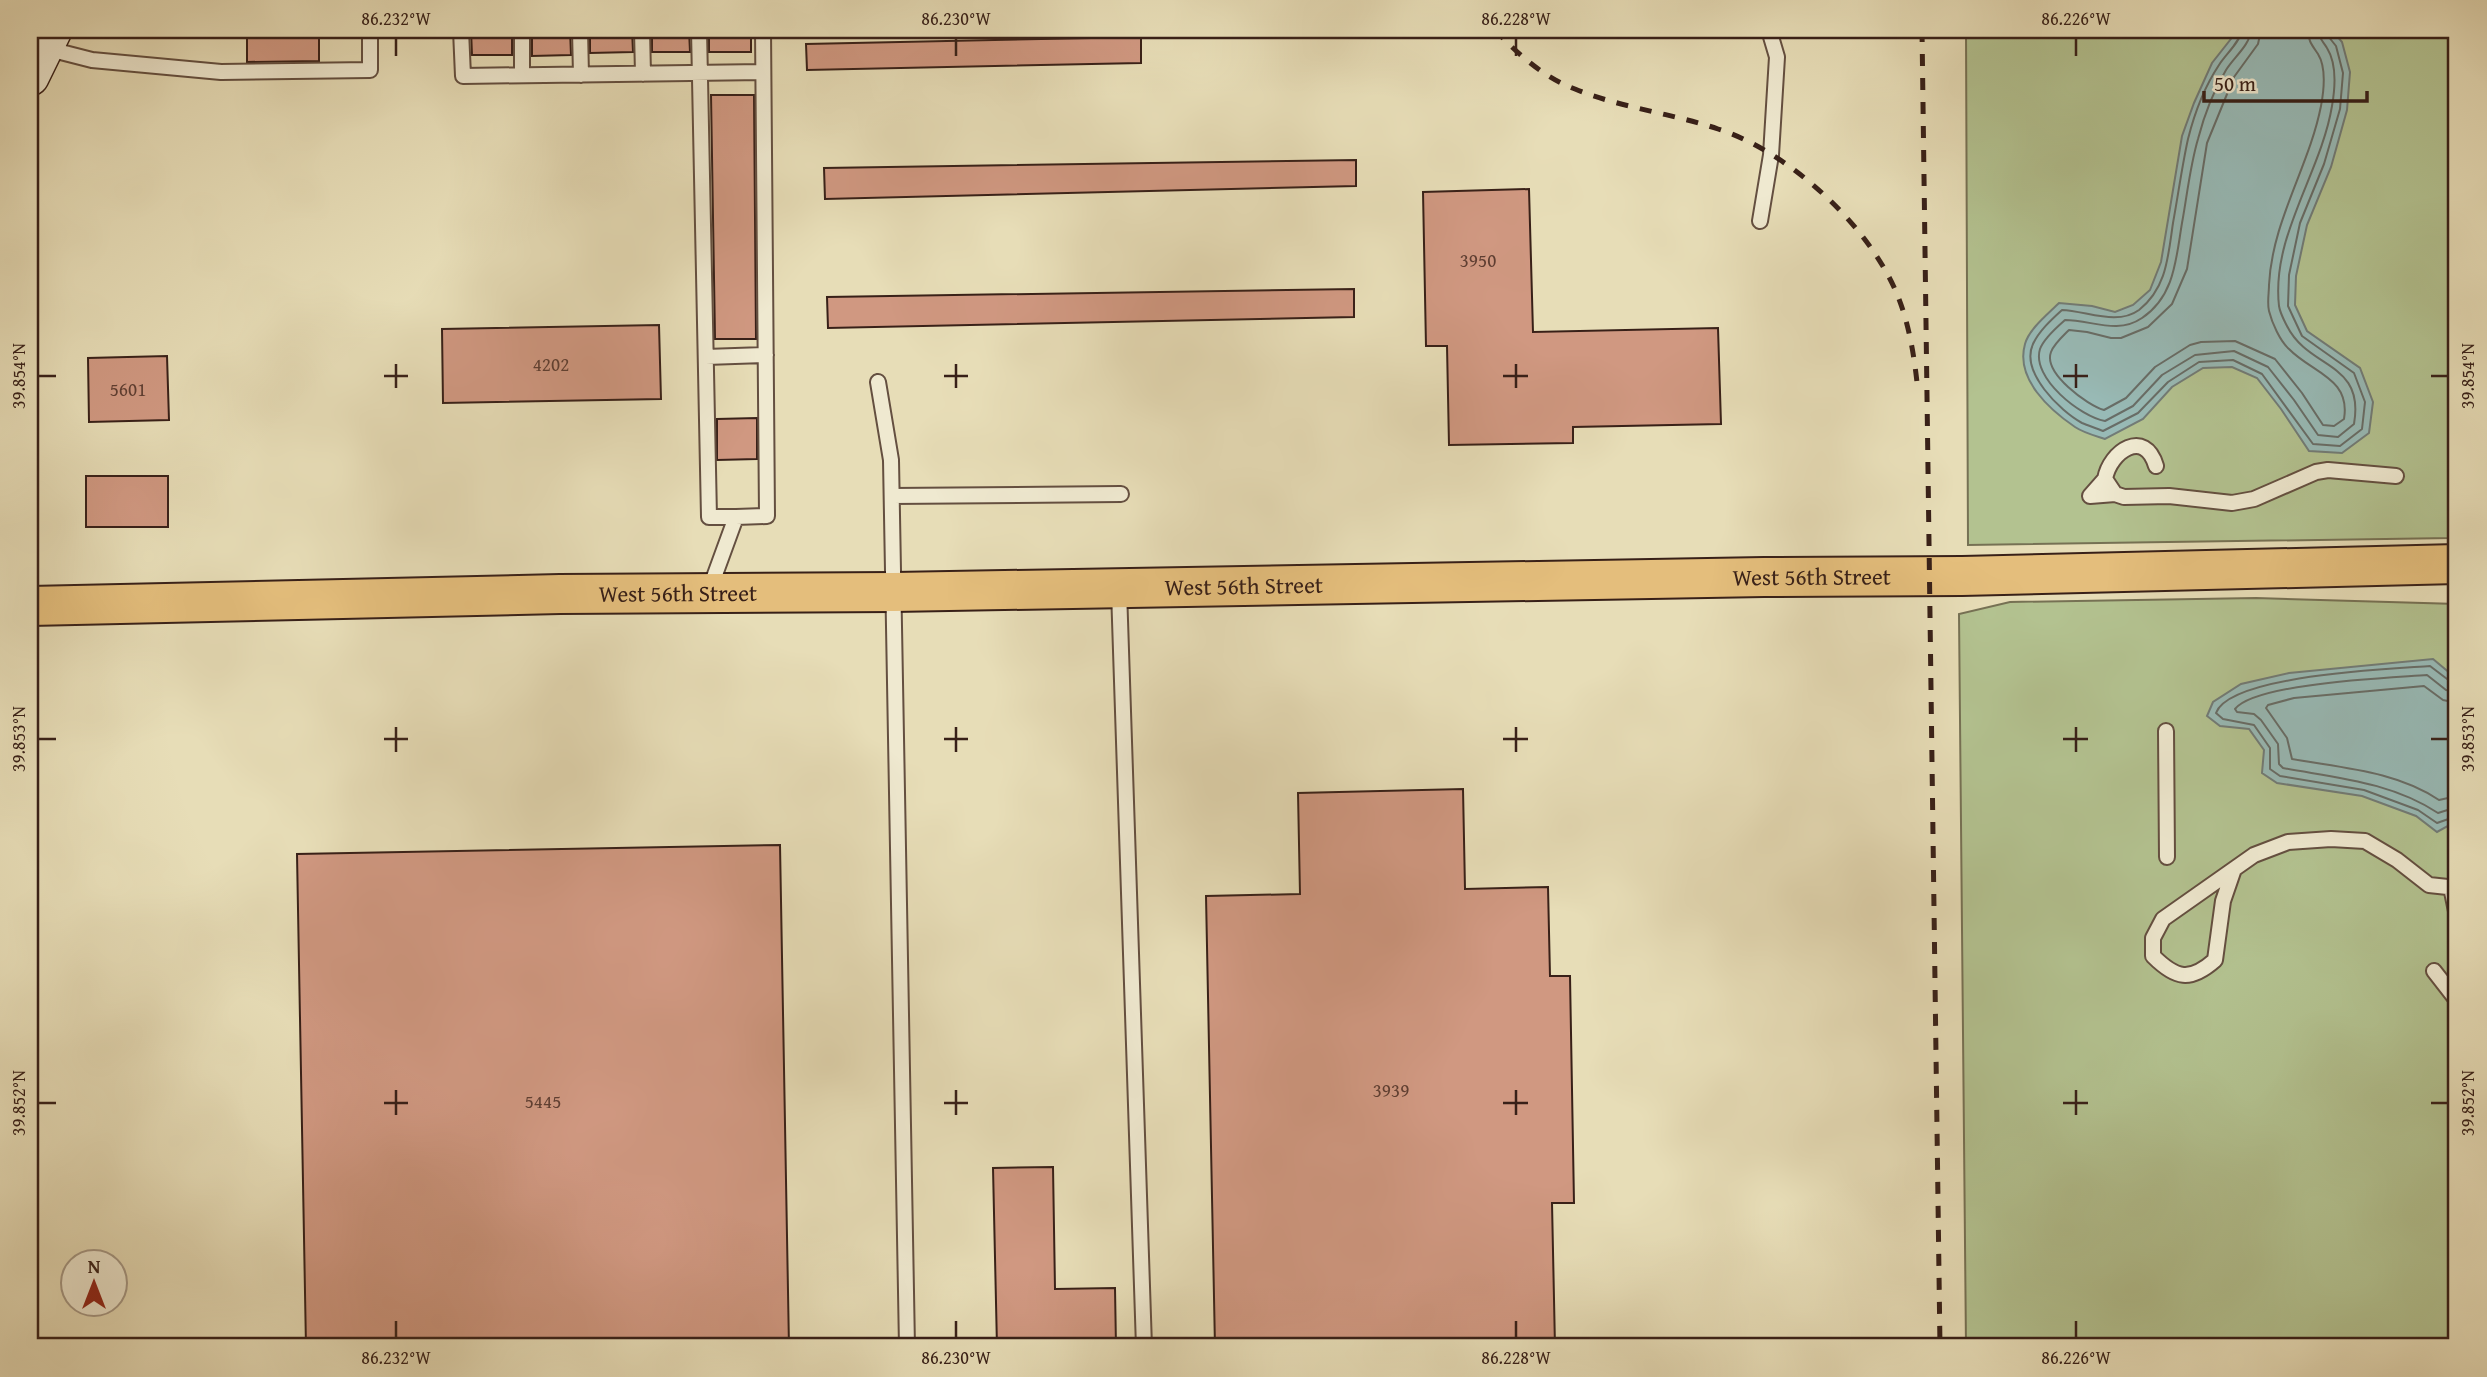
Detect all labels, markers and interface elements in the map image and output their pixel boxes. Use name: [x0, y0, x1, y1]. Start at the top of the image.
text: 86.232°W: [361, 5, 431, 32]
text: 86.230°W: [921, 5, 991, 32]
text: 86.228°W: [1481, 5, 1551, 32]
text: 86.226°W: [2041, 5, 2111, 32]
scale bar: [2204, 60, 2366, 104]
text: 50 m: [2214, 68, 2256, 99]
house number: 3950: [1460, 246, 1496, 274]
text: 39.854°N: [5, 343, 32, 409]
text: 39.854°N: [2454, 343, 2481, 409]
house number: 4202: [533, 350, 569, 378]
house number: 5601: [110, 375, 146, 403]
street label: West 56th Street: [1732, 559, 1891, 594]
street label: West 56th Street: [1164, 568, 1323, 603]
street label: West 56th Street: [599, 576, 757, 610]
text: 39.853°N: [5, 706, 32, 772]
text: 39.853°N: [2454, 706, 2481, 772]
text: 39.852°N: [5, 1070, 32, 1136]
text: 39.852°N: [2454, 1070, 2481, 1136]
house number: 3939: [1373, 1076, 1409, 1104]
house number: 5445: [525, 1087, 561, 1115]
north arrow: [60, 1248, 130, 1318]
text: N: [88, 1252, 101, 1280]
text: 86.232°W: [361, 1344, 431, 1371]
text: 86.230°W: [921, 1344, 991, 1371]
text: 86.228°W: [1481, 1344, 1551, 1371]
text: 86.226°W: [2041, 1344, 2111, 1371]

